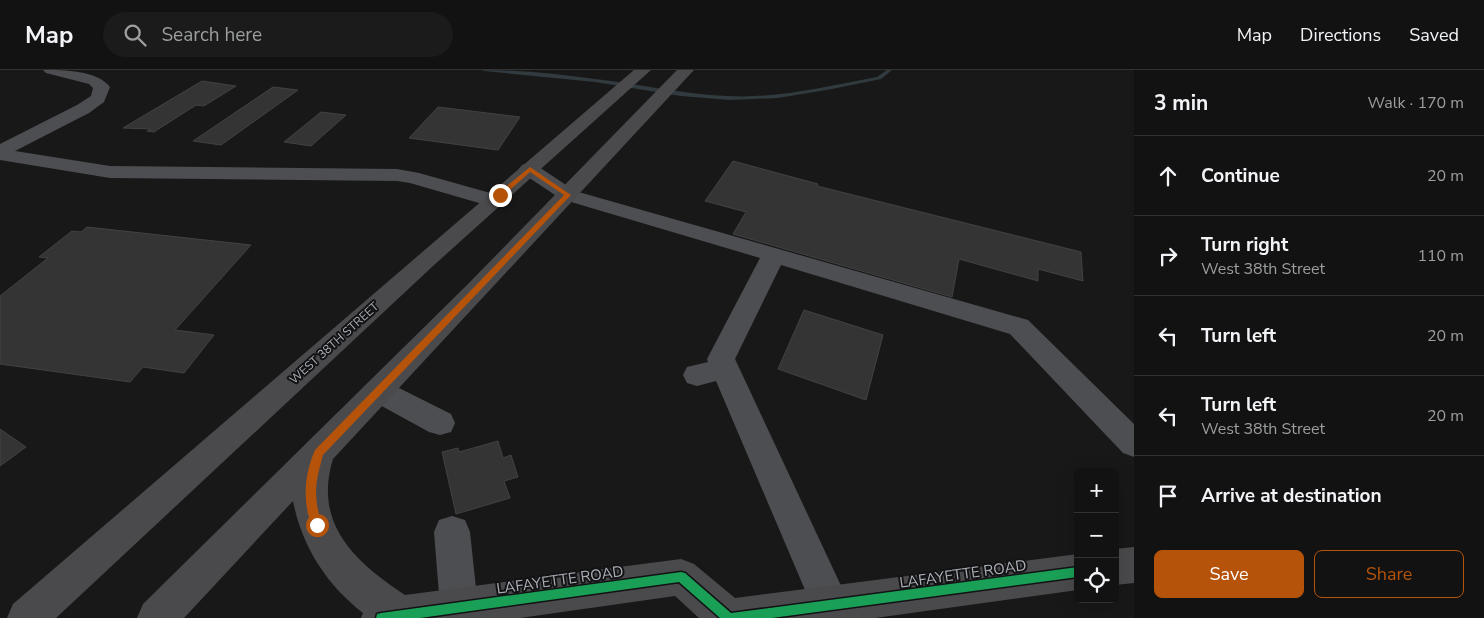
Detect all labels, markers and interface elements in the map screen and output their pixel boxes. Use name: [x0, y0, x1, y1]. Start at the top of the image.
search box: [103, 12, 453, 57]
text: Map: [25, 19, 73, 51]
icon: search: [121, 21, 149, 49]
text: Search here: [161, 22, 262, 48]
text: Map: [1237, 23, 1272, 47]
text: Directions: [1300, 23, 1381, 47]
text: Saved: [1409, 23, 1459, 47]
text: 3 min: [1154, 89, 1208, 117]
text: Walk · 170 m: [1368, 92, 1464, 114]
icon: ahead: [1154, 162, 1182, 190]
text: Continue: [1201, 163, 1280, 189]
text: 20 m: [1427, 165, 1464, 187]
route end: [489, 184, 512, 207]
text: Turn right: [1201, 232, 1288, 258]
icon: right: [1154, 242, 1182, 270]
text: 110 m: [1417, 245, 1464, 267]
text: West 38th Street: [1201, 258, 1325, 280]
street label: WEST 38TH STREET: [286, 298, 383, 387]
icon: left: [1154, 322, 1182, 350]
text: Turn left: [1201, 323, 1276, 349]
text: 20 m: [1427, 325, 1464, 347]
text: Turn left: [1201, 392, 1276, 418]
icon: left: [1154, 402, 1182, 430]
text: 20 m: [1427, 405, 1464, 427]
text: West 38th Street: [1201, 418, 1325, 440]
map controls: [1074, 468, 1119, 603]
button: +: [1074, 468, 1119, 513]
icon: arrive: [1154, 482, 1182, 510]
text: Arrive at destination: [1201, 483, 1382, 509]
button: −: [1074, 513, 1119, 558]
route start: [306, 514, 329, 537]
button: Save: [1154, 550, 1304, 598]
button: Share: [1314, 550, 1464, 598]
street label: LAFAYETTE ROAD: [898, 555, 1028, 593]
button: locate: [1074, 558, 1119, 603]
street label: LAFAYETTE ROAD: [495, 561, 625, 599]

